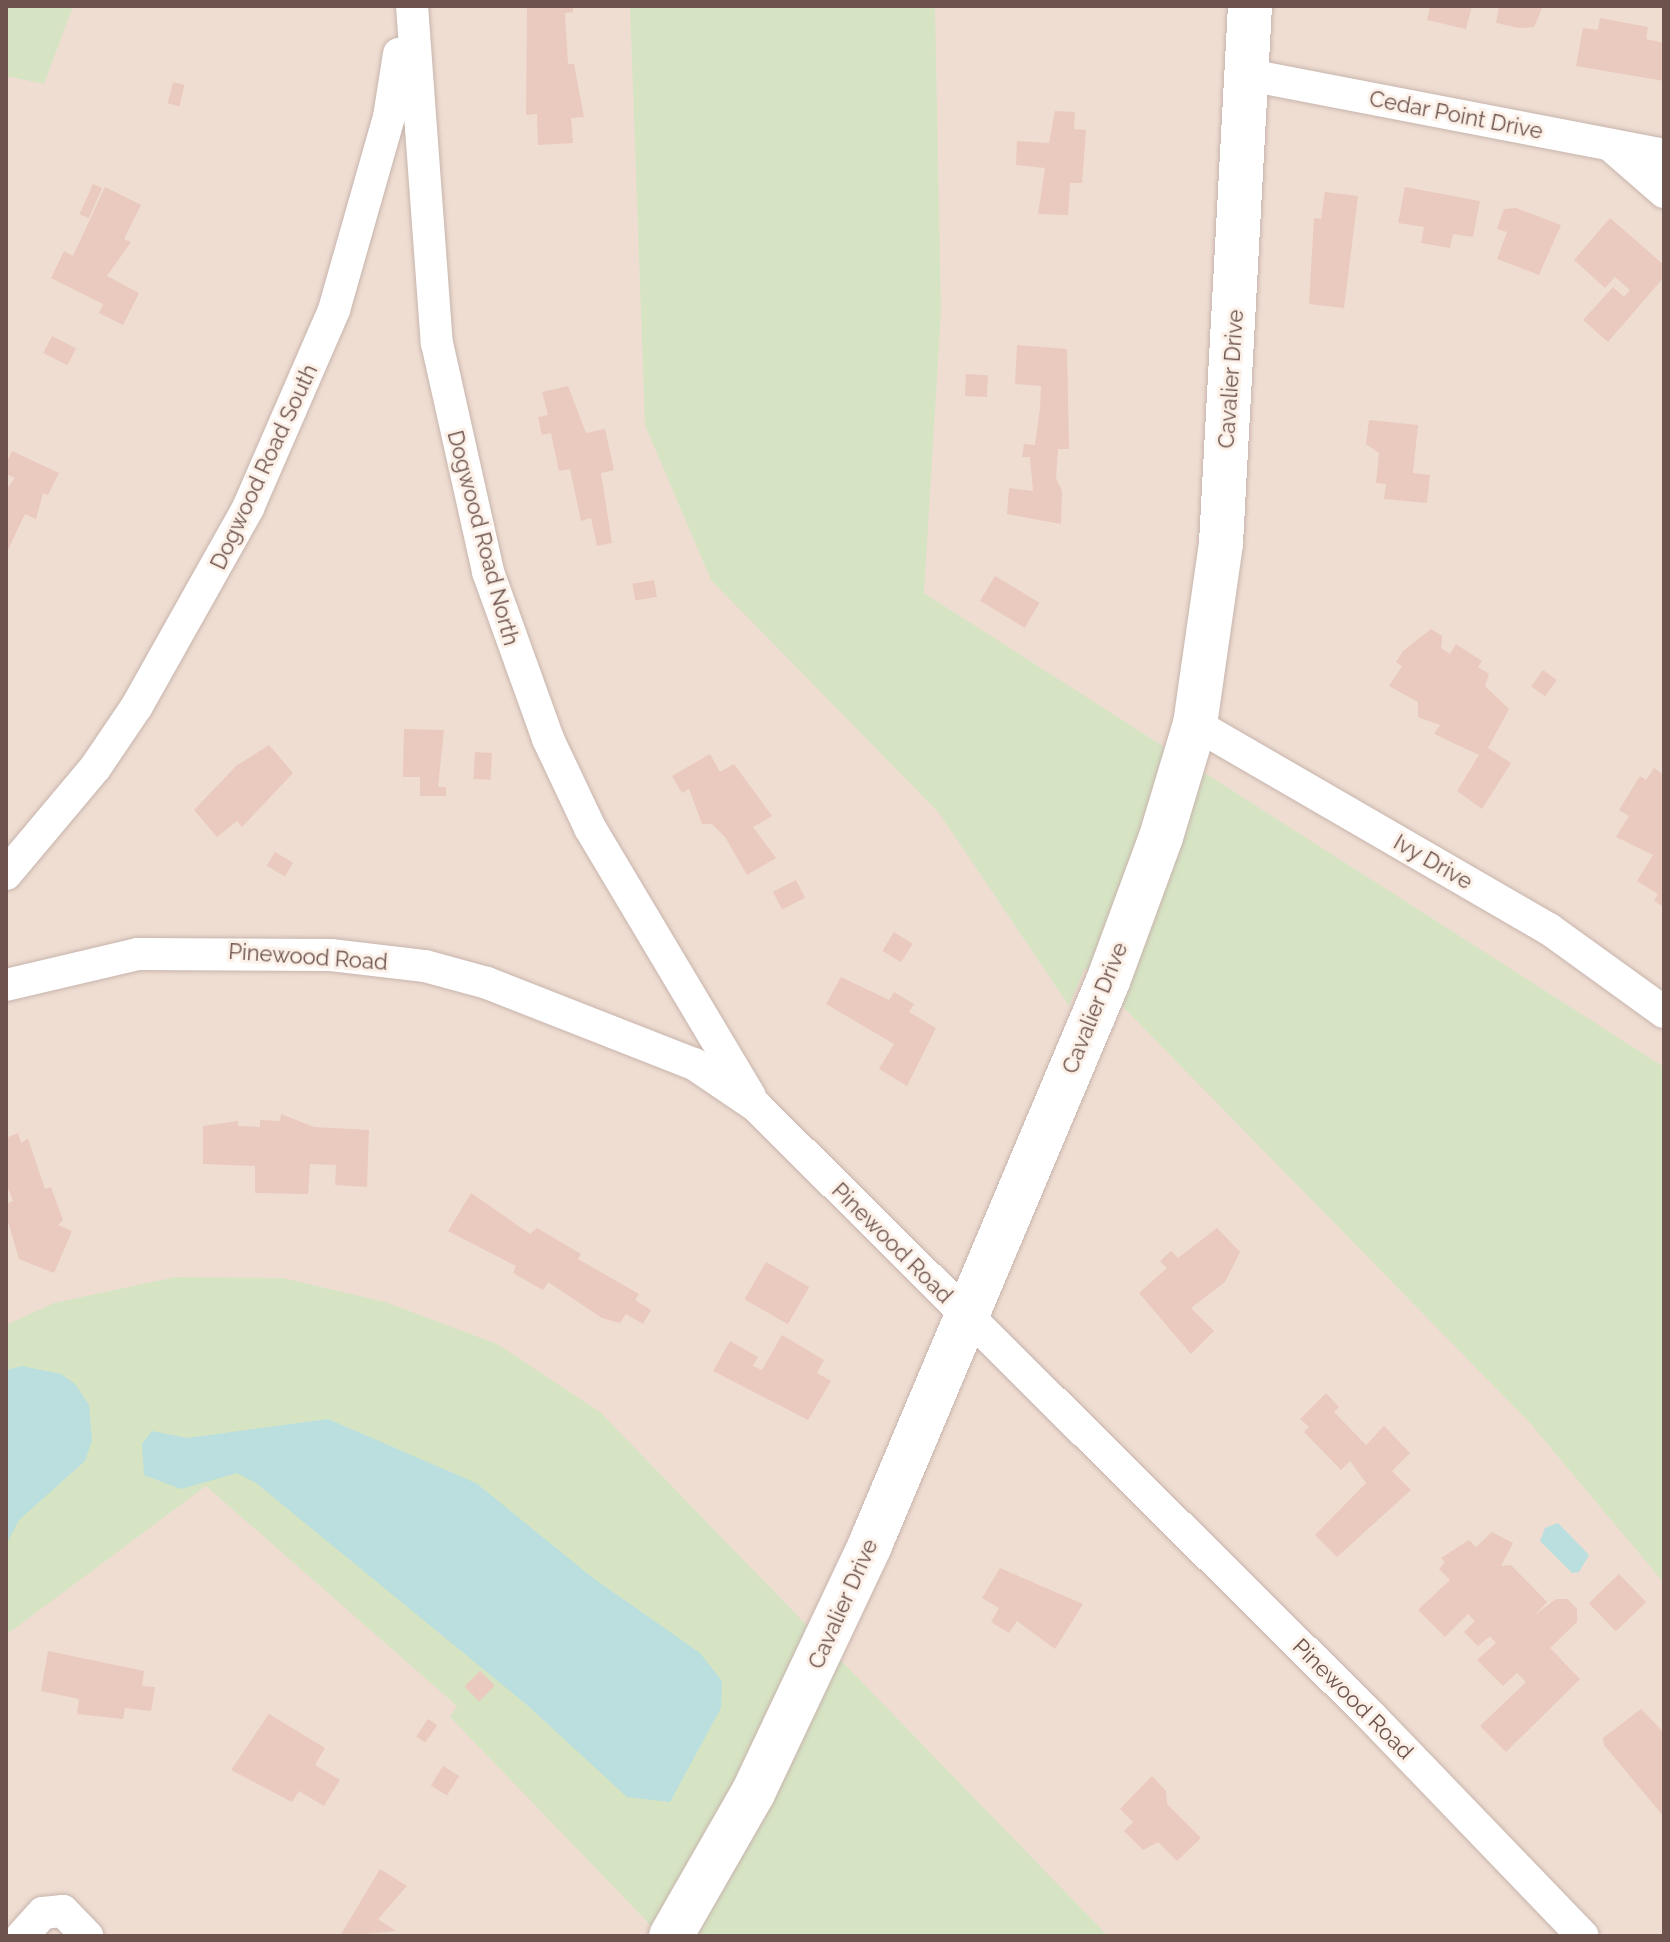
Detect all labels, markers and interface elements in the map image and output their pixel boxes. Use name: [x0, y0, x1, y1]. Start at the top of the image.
street label: Cedar Point Drive: [1367, 85, 1545, 145]
street label: Cavalier Drive: [1213, 308, 1249, 450]
street label: Dogwood Road South: [205, 360, 323, 574]
street label: Dogwood Road North: [442, 428, 524, 648]
street label: Ivy Drive: [1389, 829, 1477, 895]
street label: Pinewood Road: [227, 938, 389, 976]
street label: Cavalier Drive: [1057, 938, 1133, 1078]
street label: Pinewood Road: [826, 1177, 958, 1309]
street label: Cavalier Drive: [803, 1535, 883, 1673]
street label: Pinewood Road: [1287, 1633, 1419, 1765]

